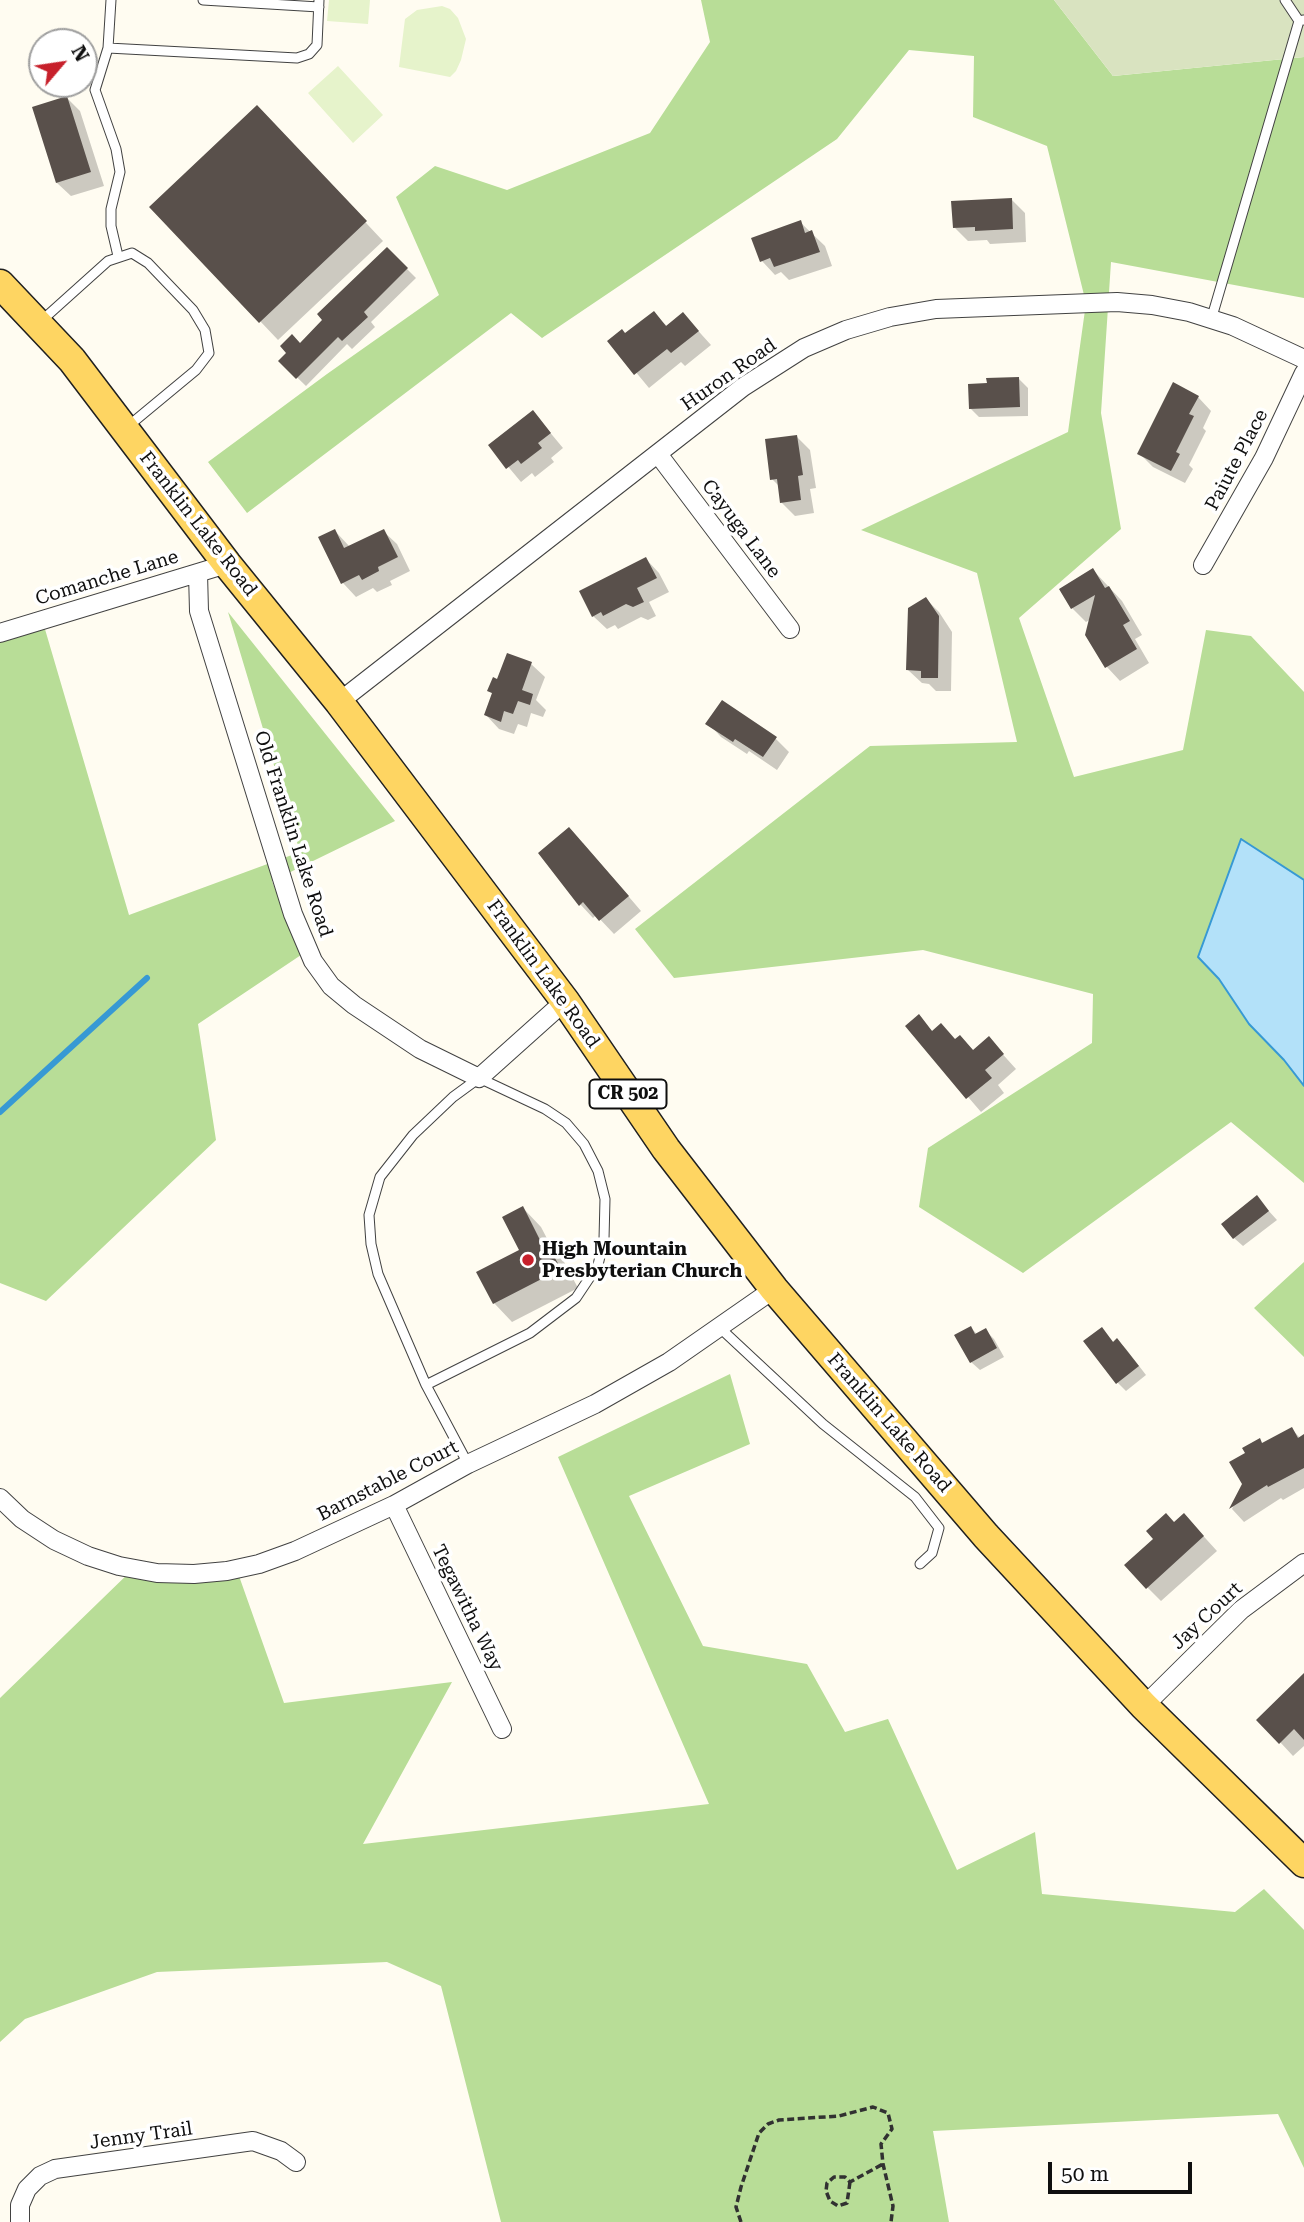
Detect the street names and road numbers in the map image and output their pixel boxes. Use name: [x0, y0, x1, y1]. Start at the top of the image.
street label: Huron Road: [677, 334, 781, 416]
street label: Paiute Place: [1201, 406, 1273, 514]
street label: Franklin Lake Road: [134, 447, 262, 601]
street label: Cayuga Lane: [697, 475, 785, 583]
street label: Comanche Lane: [33, 545, 181, 611]
street label: Old Franklin Lake Road: [249, 728, 337, 940]
street label: Franklin Lake Road: [482, 896, 604, 1052]
road number: CR 502: [590, 1079, 666, 1108]
street label: Franklin Lake Road: [822, 1349, 956, 1497]
street label: Barnstable Court: [314, 1436, 462, 1526]
street label: Tegawitha Way: [427, 1541, 507, 1675]
street label: Jay Court: [1167, 1577, 1247, 1655]
street label: Jenny Trail: [88, 2118, 194, 2154]

